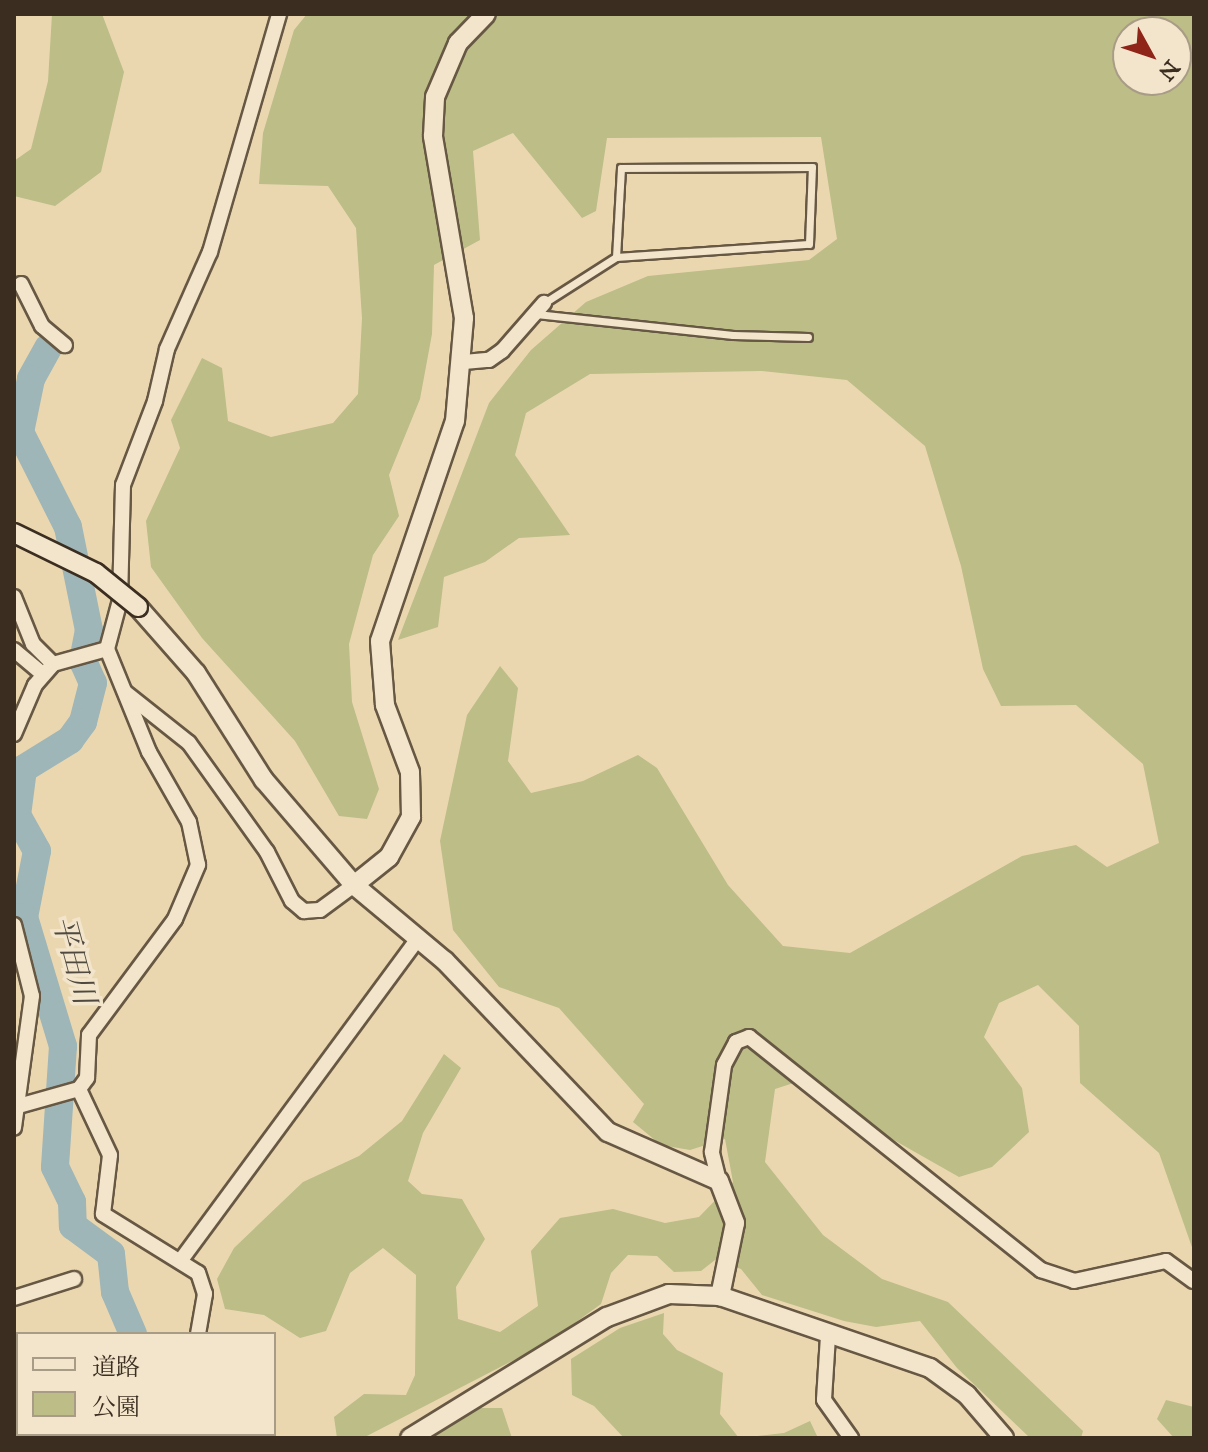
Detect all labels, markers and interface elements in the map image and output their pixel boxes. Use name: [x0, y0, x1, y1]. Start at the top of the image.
north arrow: [1112, 16, 1192, 96]
text: N: [1153, 55, 1186, 86]
water label: 平田川: [45, 912, 103, 1008]
legend: [16, 1332, 276, 1436]
text: 道路: [92, 1352, 140, 1382]
text: 公園: [92, 1392, 140, 1422]

